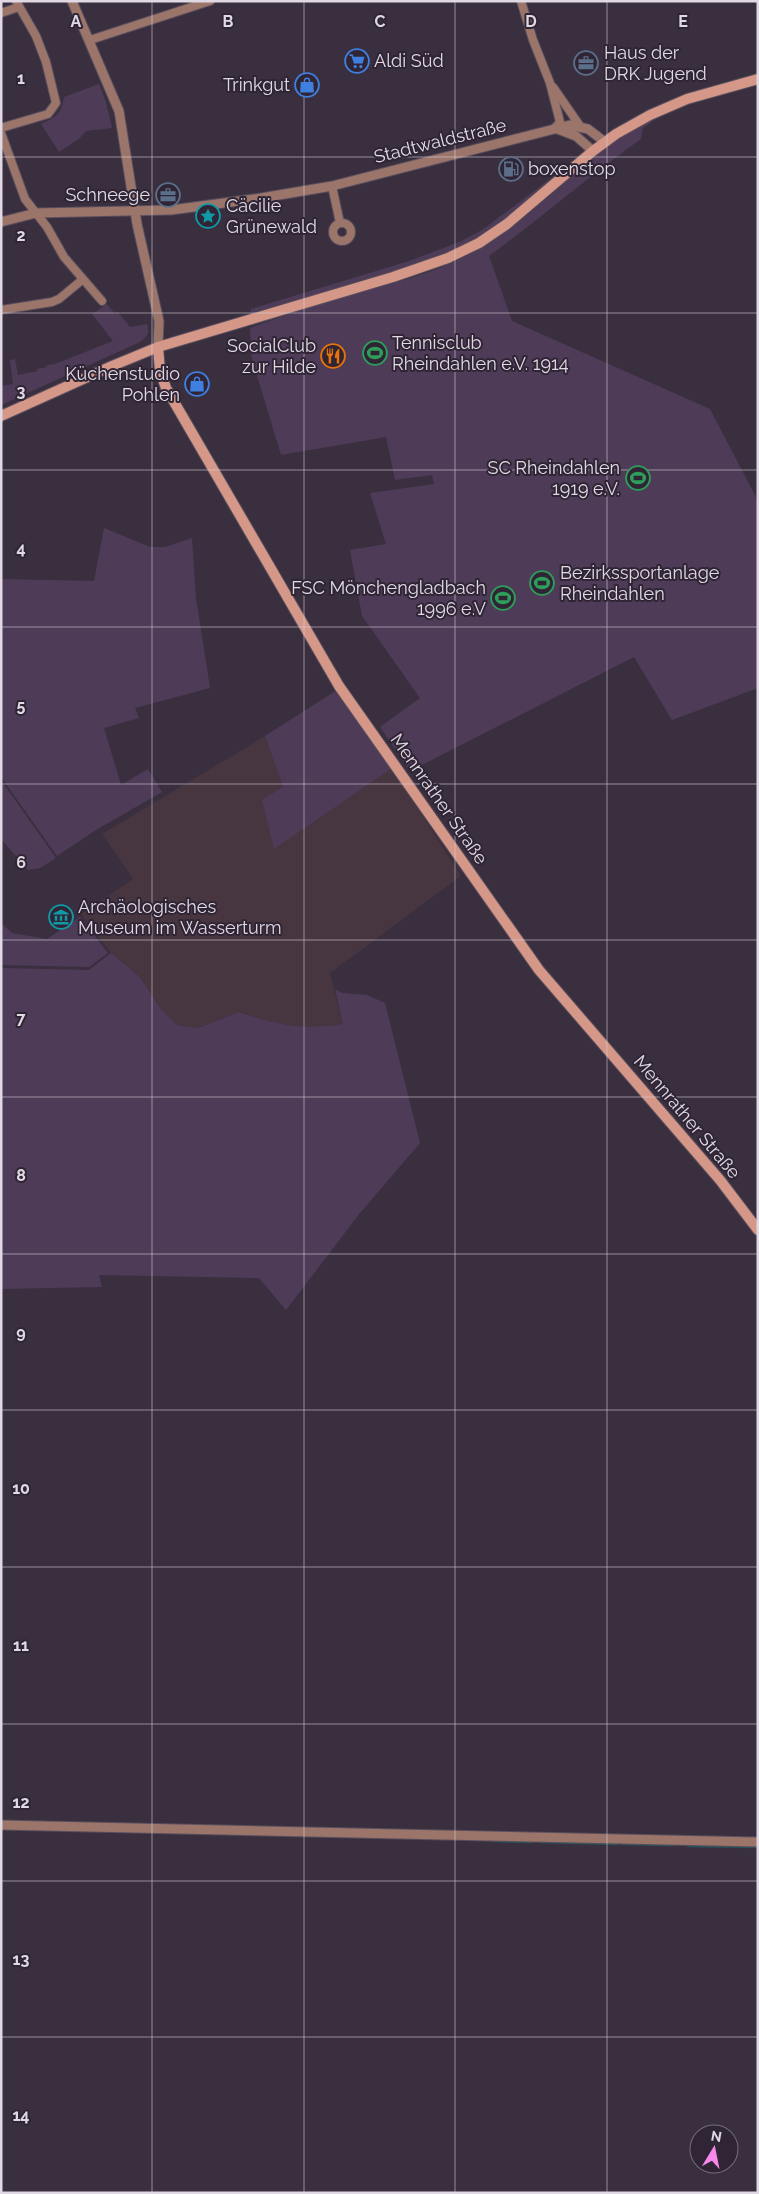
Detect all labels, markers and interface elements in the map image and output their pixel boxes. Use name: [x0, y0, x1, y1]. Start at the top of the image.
text: A: [71, 12, 82, 31]
text: B: [223, 12, 234, 31]
text: C: [375, 12, 386, 31]
text: D: [525, 12, 537, 31]
text: E: [678, 12, 688, 31]
place label: Haus der DRK Jugend: [604, 42, 707, 84]
supermarket icon: Aldi Süd: [344, 48, 370, 74]
place label: Aldi Süd: [374, 50, 444, 71]
office icon: Haus der DRK Jugend: [573, 50, 599, 76]
text: 1: [17, 69, 25, 88]
shop icon: Trinkgut: [294, 72, 320, 98]
place label: Trinkgut: [223, 74, 290, 95]
street label: Stadtwaldstraße: [372, 114, 509, 167]
fuel station icon: boxenstop: [498, 156, 524, 182]
place label: boxenstop: [528, 158, 616, 179]
office icon: Schneege: [155, 182, 181, 208]
place label: Schneege: [65, 184, 150, 205]
place label: Cäcilie Grünewald: [226, 195, 317, 237]
place icon: Cäcilie Grünewald: [195, 203, 221, 229]
text: 2: [16, 226, 26, 245]
place label: Tennisclub Rheindahlen e.V. 1914: [392, 332, 569, 374]
place label: SocialClub zur Hilde: [227, 335, 316, 377]
sports icon: Tennisclub Rheindahlen e.V. 1914: [362, 340, 388, 366]
restaurant icon: SocialClub zur Hilde: [320, 343, 346, 369]
place label: Küchenstudio Pohlen: [65, 363, 180, 405]
shop icon: Küchenstudio Pohlen: [184, 371, 210, 397]
text: 3: [17, 382, 26, 401]
place label: SC Rheindahlen 1919 e.V.: [488, 457, 620, 499]
sports icon: SC Rheindahlen 1919 e.V.: [625, 465, 651, 491]
text: 4: [16, 539, 26, 558]
place label: Bezirkssportanlage Rheindahlen: [560, 562, 720, 604]
sports icon: Bezirkssportanlage Rheindahlen: [529, 570, 555, 596]
place label: FSC Mönchengladbach 1996 e.V: [291, 577, 486, 619]
sports icon: FSC Mönchengladbach 1996 e.V: [490, 585, 516, 611]
text: 5: [17, 696, 26, 715]
street label: Mennrather Straße: [387, 730, 492, 868]
text: 6: [16, 853, 26, 872]
place label: Archäologisches Museum im Wasserturm: [78, 896, 282, 938]
museum icon: Archäologisches Museum im Wasserturm: [48, 904, 74, 930]
text: 7: [17, 1009, 26, 1028]
street label: Mennrather Straße: [630, 1051, 745, 1183]
text: 8: [16, 1166, 26, 1185]
text: 9: [16, 1323, 26, 1342]
text: 10: [12, 1479, 30, 1498]
text: 11: [13, 1636, 29, 1655]
text: 12: [13, 1793, 29, 1812]
text: 13: [13, 1950, 29, 1969]
text: 14: [12, 2106, 30, 2125]
north arrow: [689, 2124, 739, 2174]
text: N: [710, 2127, 723, 2145]

